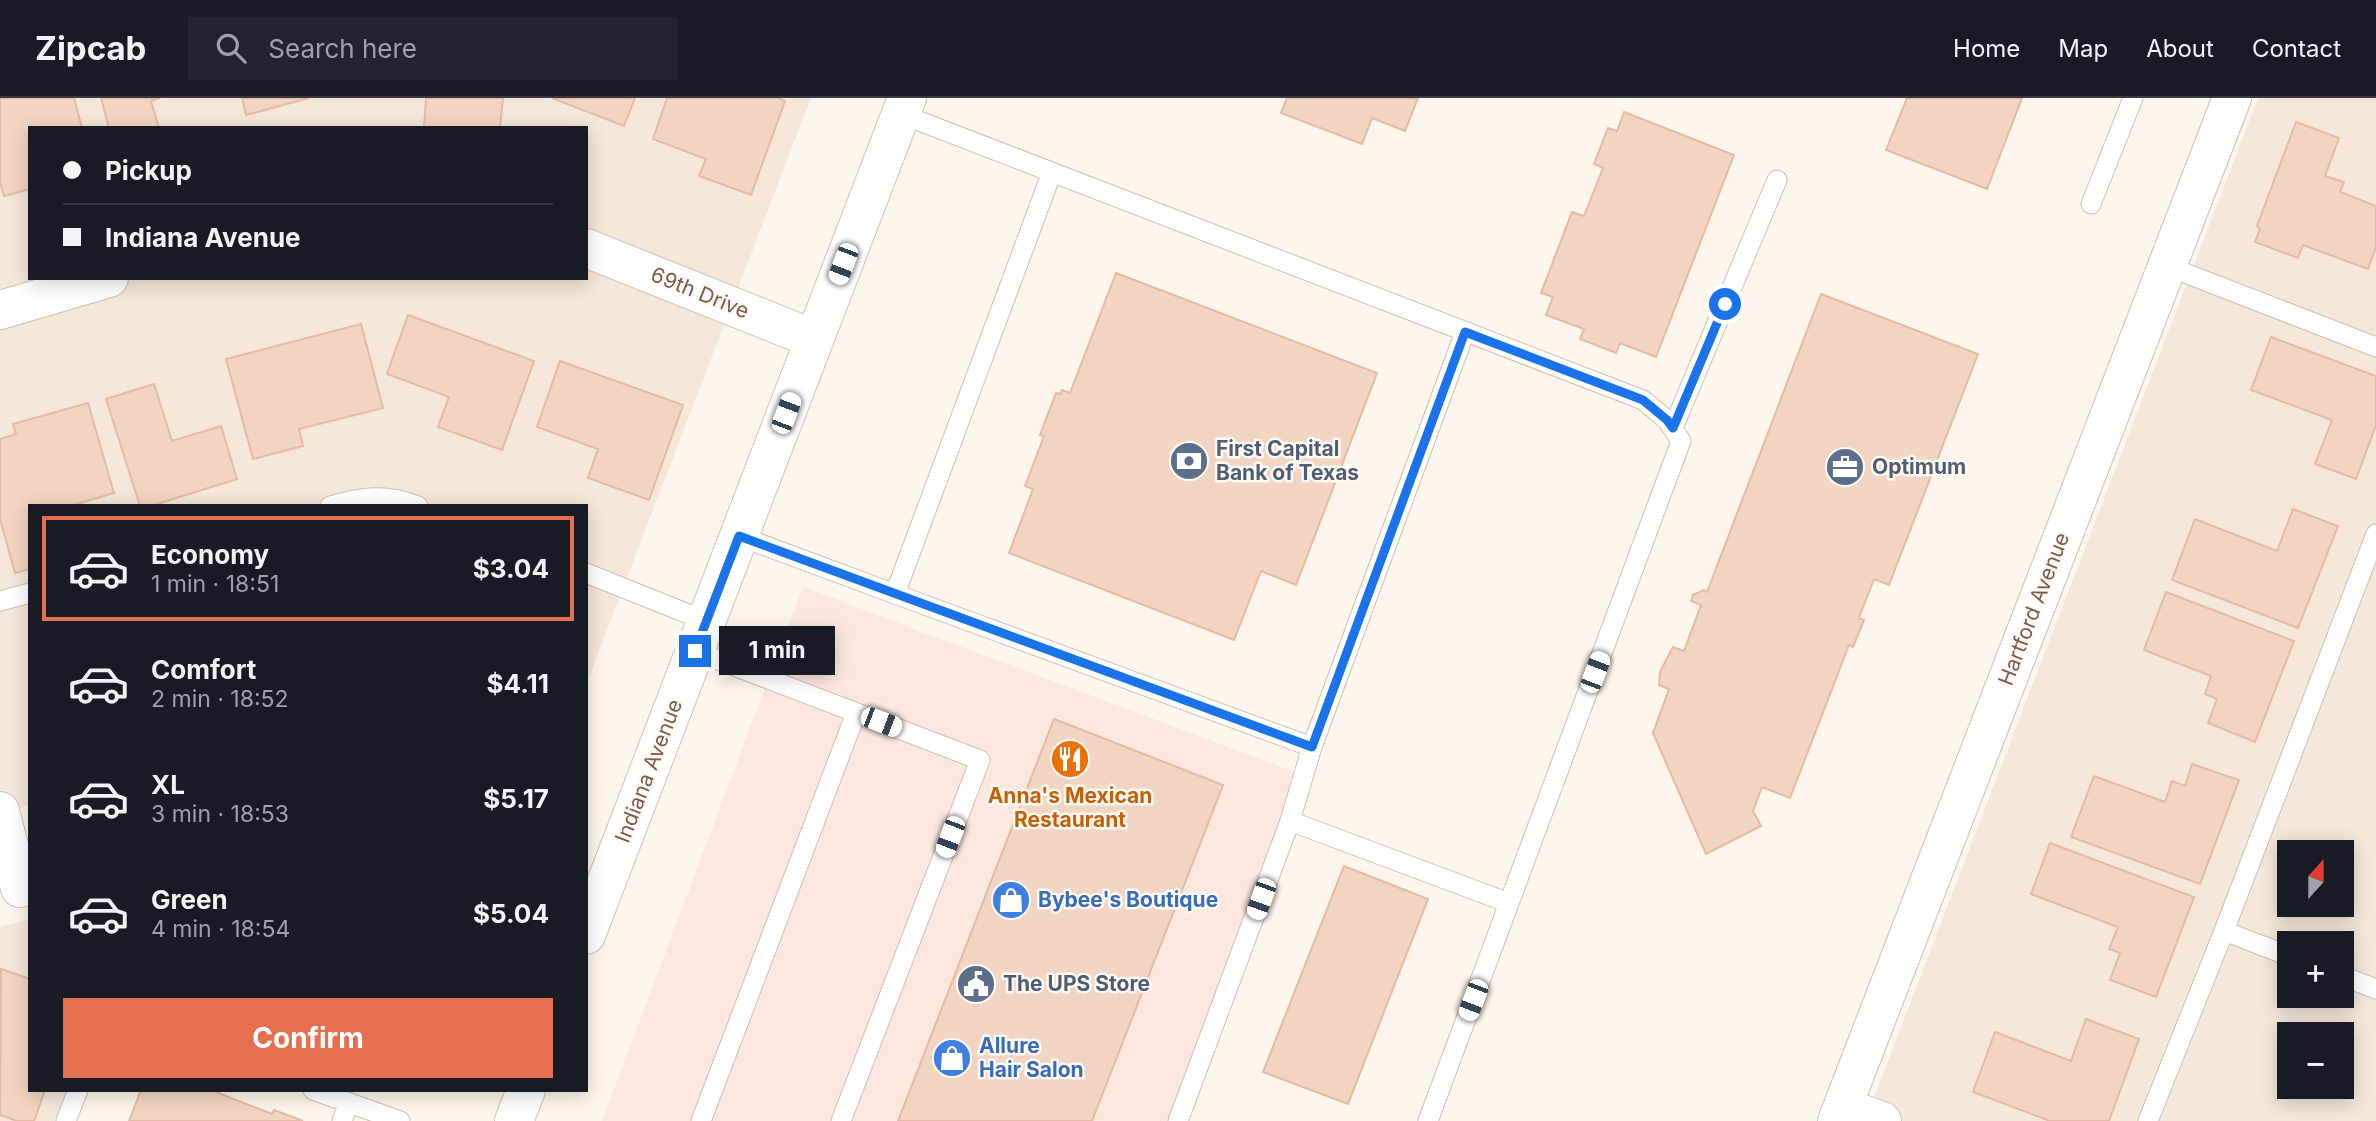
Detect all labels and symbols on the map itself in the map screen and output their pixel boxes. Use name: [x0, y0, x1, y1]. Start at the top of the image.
car: [826, 241, 861, 287]
street label: 69th Drive: [647, 262, 753, 324]
route start: [1709, 288, 1741, 320]
car: [769, 390, 804, 436]
place label: First Capital Bank of Texas: [1216, 436, 1359, 485]
bank icon: First Capital Bank of Texas: [1168, 440, 1210, 482]
office icon: Optimum: [1824, 446, 1866, 488]
place label: Optimum: [1872, 454, 1966, 479]
street label: Hartford Avenue: [1993, 529, 2074, 689]
callout: 1 min: [720, 626, 835, 676]
route end: [679, 635, 711, 667]
car: [1578, 649, 1613, 695]
street label: Indiana Avenue: [610, 696, 687, 846]
car: [858, 705, 905, 739]
restaurant icon: Anna's Mexican Restaurant: [1049, 738, 1091, 780]
place label: Anna's Mexican Restaurant: [988, 783, 1152, 832]
car: [933, 814, 968, 860]
north arrow: [2277, 840, 2354, 917]
car: [1244, 876, 1279, 922]
shop icon: Bybee's Boutique: [990, 879, 1032, 921]
place label: Bybee's Boutique: [1038, 887, 1218, 912]
public building icon: The UPS Store: [955, 963, 997, 1005]
place label: The UPS Store: [1003, 971, 1150, 996]
car: [1456, 977, 1491, 1023]
place label: Allure Hair Salon: [979, 1033, 1084, 1082]
shop icon: Allure Hair Salon: [931, 1037, 973, 1079]

